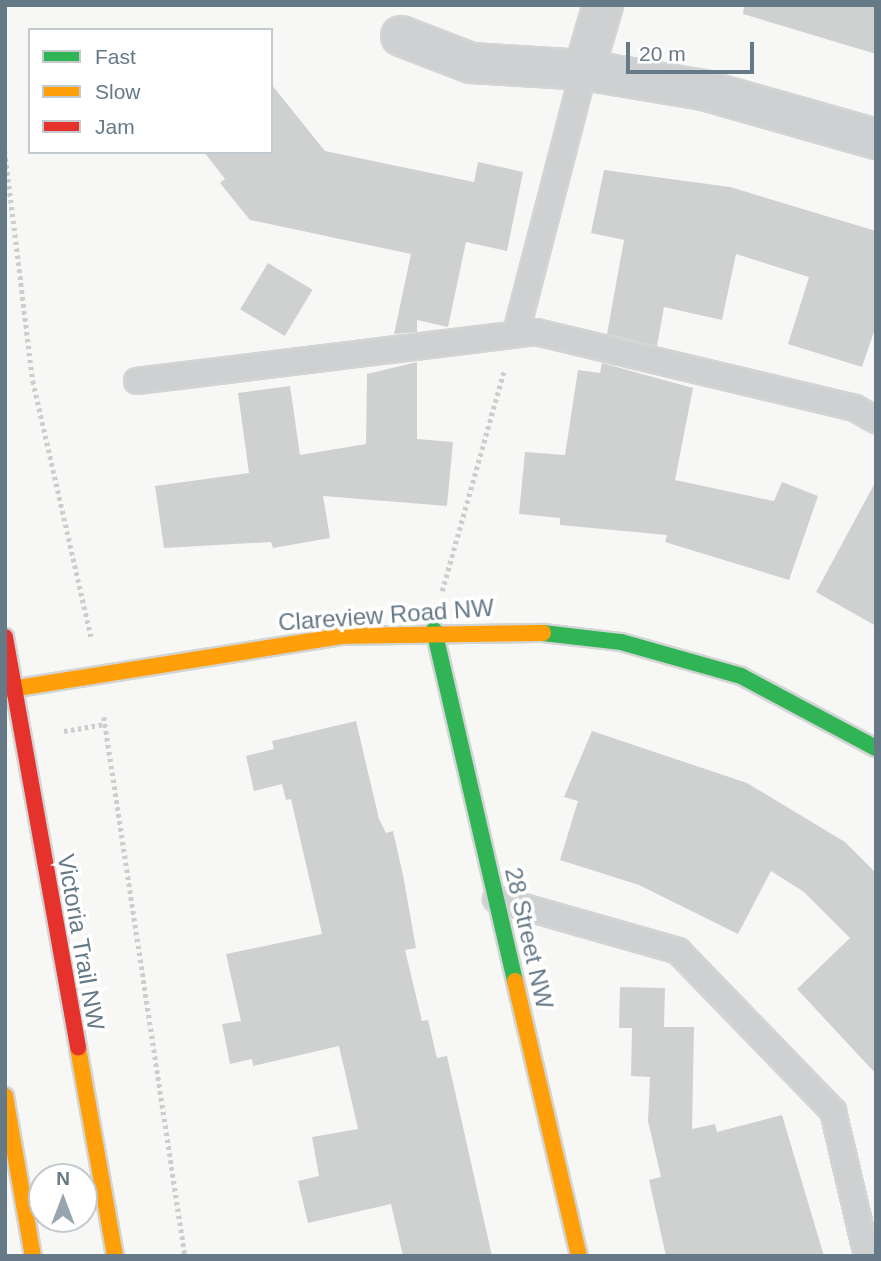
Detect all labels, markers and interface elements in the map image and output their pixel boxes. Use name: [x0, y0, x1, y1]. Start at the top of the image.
legend: [28, 28, 273, 154]
scale bar: [629, 28, 757, 72]
text: 20 m: [639, 42, 686, 65]
text: Fast: [95, 45, 136, 68]
text: Slow: [95, 80, 141, 103]
text: Jam: [95, 115, 135, 138]
street label: Clareview Road NW: [277, 593, 495, 637]
street label: Victoria Trail NW: [51, 852, 111, 1032]
street label: 28 Street NW: [499, 865, 559, 1011]
north arrow: [28, 1163, 98, 1233]
text: N: [56, 1168, 70, 1189]

